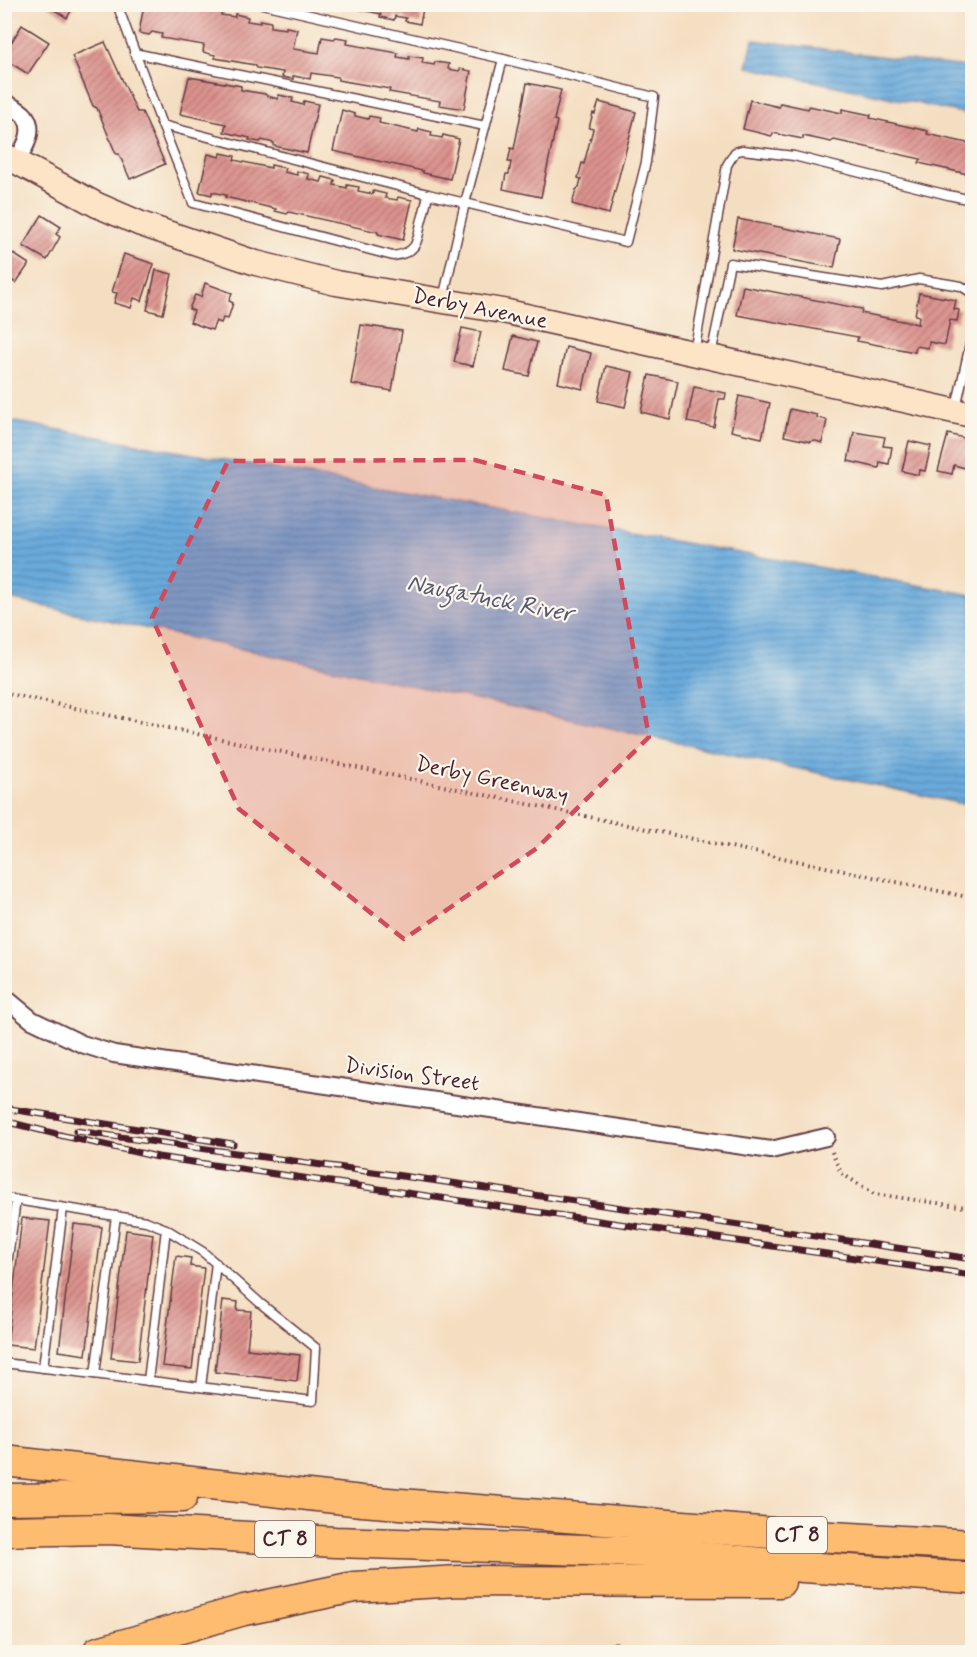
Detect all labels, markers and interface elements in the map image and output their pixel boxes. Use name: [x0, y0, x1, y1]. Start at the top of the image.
street label: Derby Avenue: [410, 282, 550, 336]
water label: Naugatuck River: [404, 568, 578, 634]
street label: Derby Greenway: [413, 750, 571, 810]
street label: Division Street: [343, 1052, 481, 1098]
road number: CT 8: [767, 1517, 827, 1553]
road number: CT 8: [255, 1521, 315, 1557]

